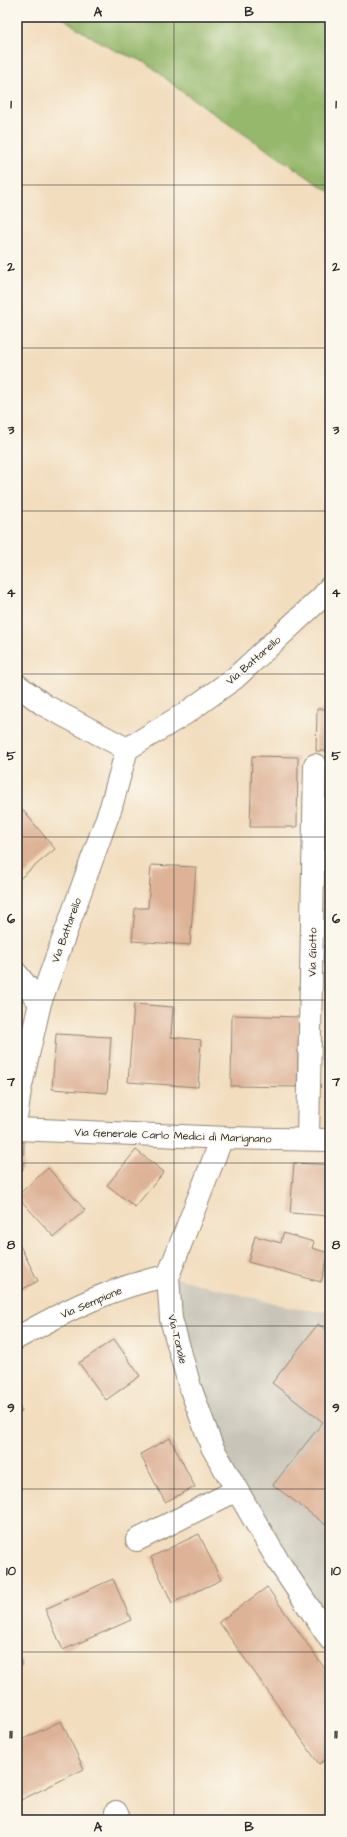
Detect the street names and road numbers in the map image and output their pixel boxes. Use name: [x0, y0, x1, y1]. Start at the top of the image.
street label: Via Battarello: [223, 632, 285, 688]
street label: Via Battarello: [48, 895, 85, 965]
street label: Via Giotto: [305, 927, 320, 977]
street label: Via Generale Carlo Medici di Marignano: [74, 1125, 273, 1147]
street label: Via Sempione: [58, 1283, 124, 1322]
street label: Via Tonale: [164, 1313, 191, 1365]

